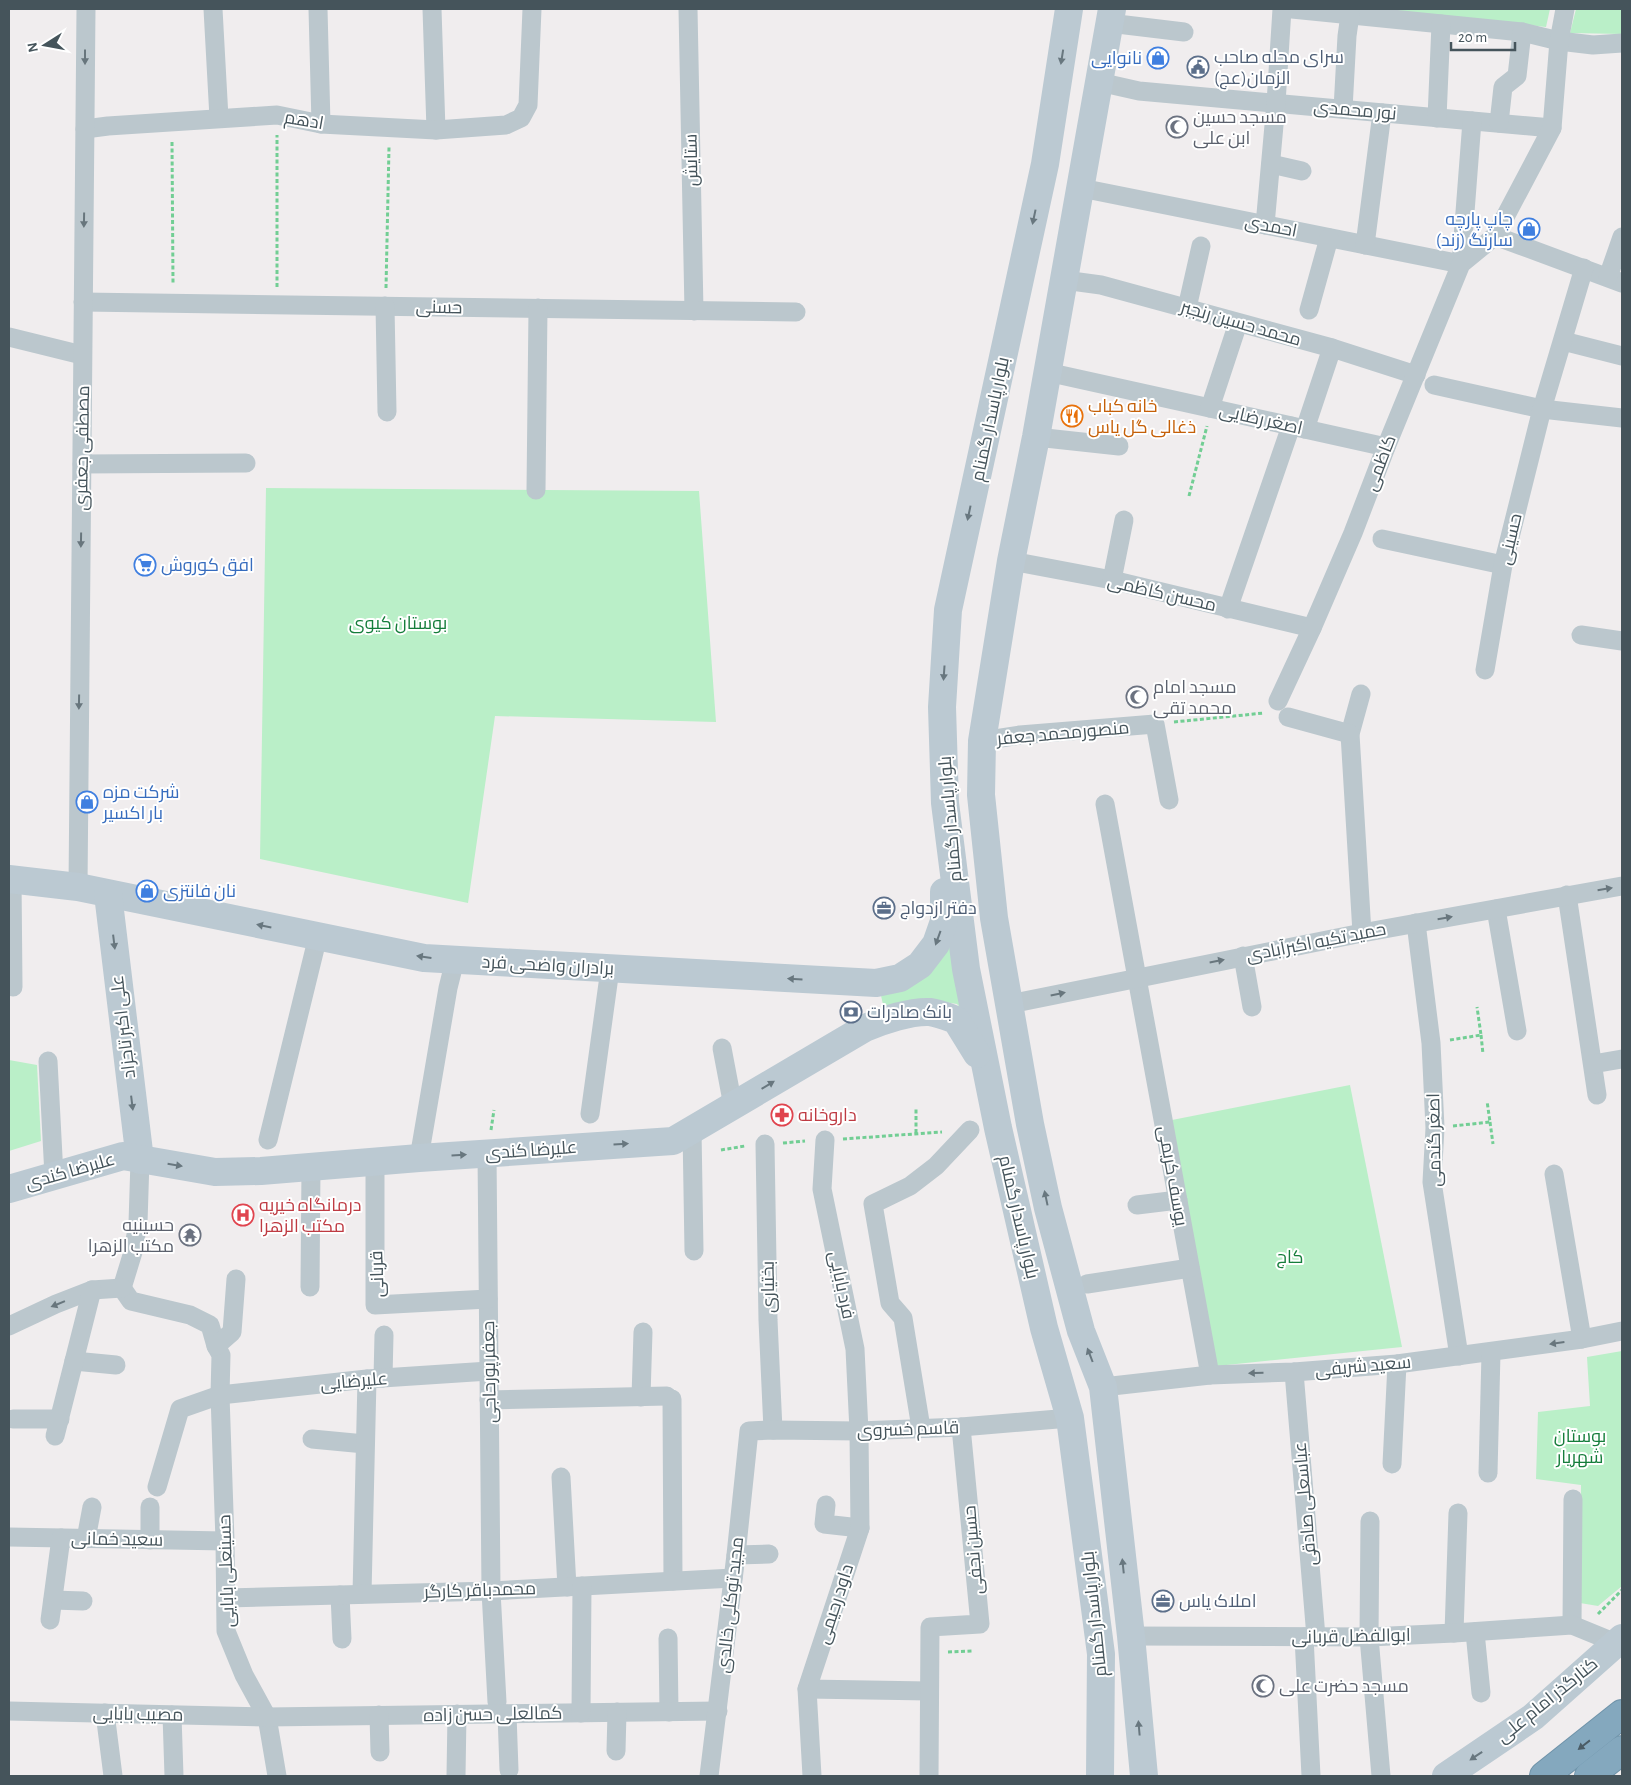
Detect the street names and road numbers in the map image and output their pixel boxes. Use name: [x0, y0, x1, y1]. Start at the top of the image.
street label: نور محمدی: [1313, 98, 1397, 125]
street label: ادهم: [282, 109, 325, 135]
street label: ستایش: [682, 133, 702, 187]
street label: احمدی: [1243, 213, 1298, 242]
street label: محمد حسین رنجبر: [1177, 298, 1303, 351]
street label: حسنی: [415, 299, 462, 318]
street label: بلوار پاسدار گمنام: [969, 355, 1015, 483]
street label: مصطفی جعفری: [73, 385, 94, 511]
street label: اصغر رضایی: [1217, 402, 1304, 439]
street label: کاظمی: [1362, 433, 1401, 494]
street label: حسینی: [1496, 512, 1527, 567]
street label: محسن کاظمی: [1105, 573, 1218, 616]
street label: منصورمحمد جعفر: [995, 719, 1130, 750]
street label: بلوار پاسدار گمنام: [937, 755, 967, 883]
street label: حمید تکیه اکبرآبادی: [1244, 919, 1388, 966]
street label: برادران واضحی فرد: [481, 954, 615, 979]
street label: علی اکبر تاجزاد: [109, 974, 140, 1080]
street label: اصغر گندمی: [1425, 1093, 1446, 1187]
street label: یوسف کریمی: [1153, 1125, 1190, 1228]
street label: علیرضا کندی: [484, 1139, 578, 1164]
street label: علیرضا کندی: [23, 1151, 117, 1194]
street label: بلوار پاسدار گمنام: [993, 1154, 1041, 1281]
street label: قربانی: [368, 1250, 389, 1298]
street label: فرد بابایی: [824, 1250, 857, 1321]
street label: بختیاری: [760, 1261, 779, 1313]
street label: جعفر پورحاجی: [480, 1321, 502, 1423]
street label: سعید شریفی: [1314, 1353, 1412, 1381]
street label: علیرضایی: [320, 1370, 389, 1395]
street label: قاسم خسروی: [857, 1419, 960, 1443]
street label: عباسعلی صادقی: [1292, 1441, 1321, 1566]
street label: حسین نجفی: [961, 1505, 988, 1595]
street label: حسینعلی بابایی: [216, 1514, 239, 1628]
street label: سعید خمانی: [71, 1530, 163, 1551]
street label: مجید توکلی خالدی: [715, 1536, 748, 1674]
street label: بلوار پاسدار گمنام: [1079, 1550, 1113, 1678]
street label: داود رحیمی: [815, 1562, 858, 1647]
street label: محمدباقر کارگر: [423, 1580, 537, 1603]
street label: ابوالفضل قربانی: [1291, 1627, 1411, 1648]
street label: کنارگذر امام علی: [1494, 1655, 1603, 1748]
street label: مصیب بابایی: [92, 1705, 184, 1726]
street label: کمالعلی حسن زاده: [423, 1705, 563, 1726]

